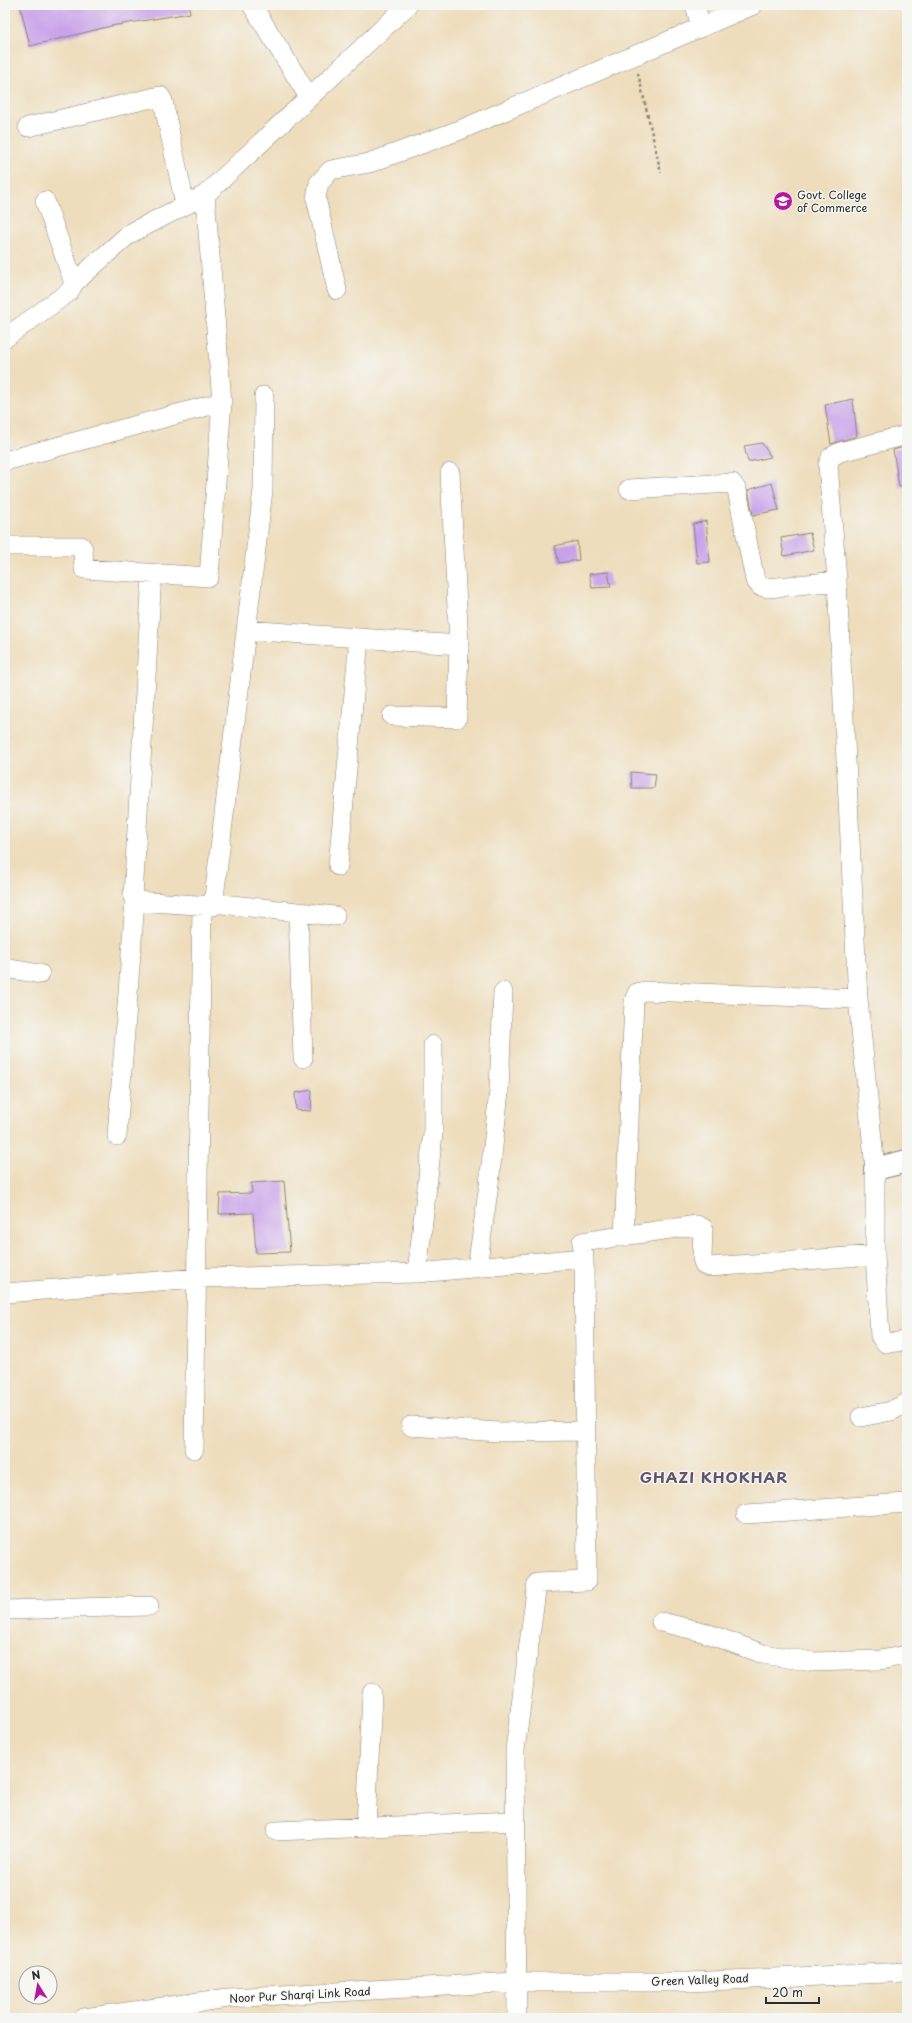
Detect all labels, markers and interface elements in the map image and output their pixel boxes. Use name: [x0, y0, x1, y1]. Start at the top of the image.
place label: Govt. College of Commerce: [797, 186, 867, 216]
school or university icon: Govt. College of Commerce: [772, 190, 794, 212]
district label: GHAZI KHOKHAR: [640, 1465, 788, 1488]
north arrow: [18, 1965, 58, 2005]
text: N: [30, 1965, 42, 1984]
street label: Green Valley Road: [651, 1969, 749, 1990]
scale bar: [766, 1979, 819, 2005]
street label: Noor Pur Sharqi Link Road: [229, 1982, 371, 2007]
text: 20 m: [772, 1983, 803, 2001]

